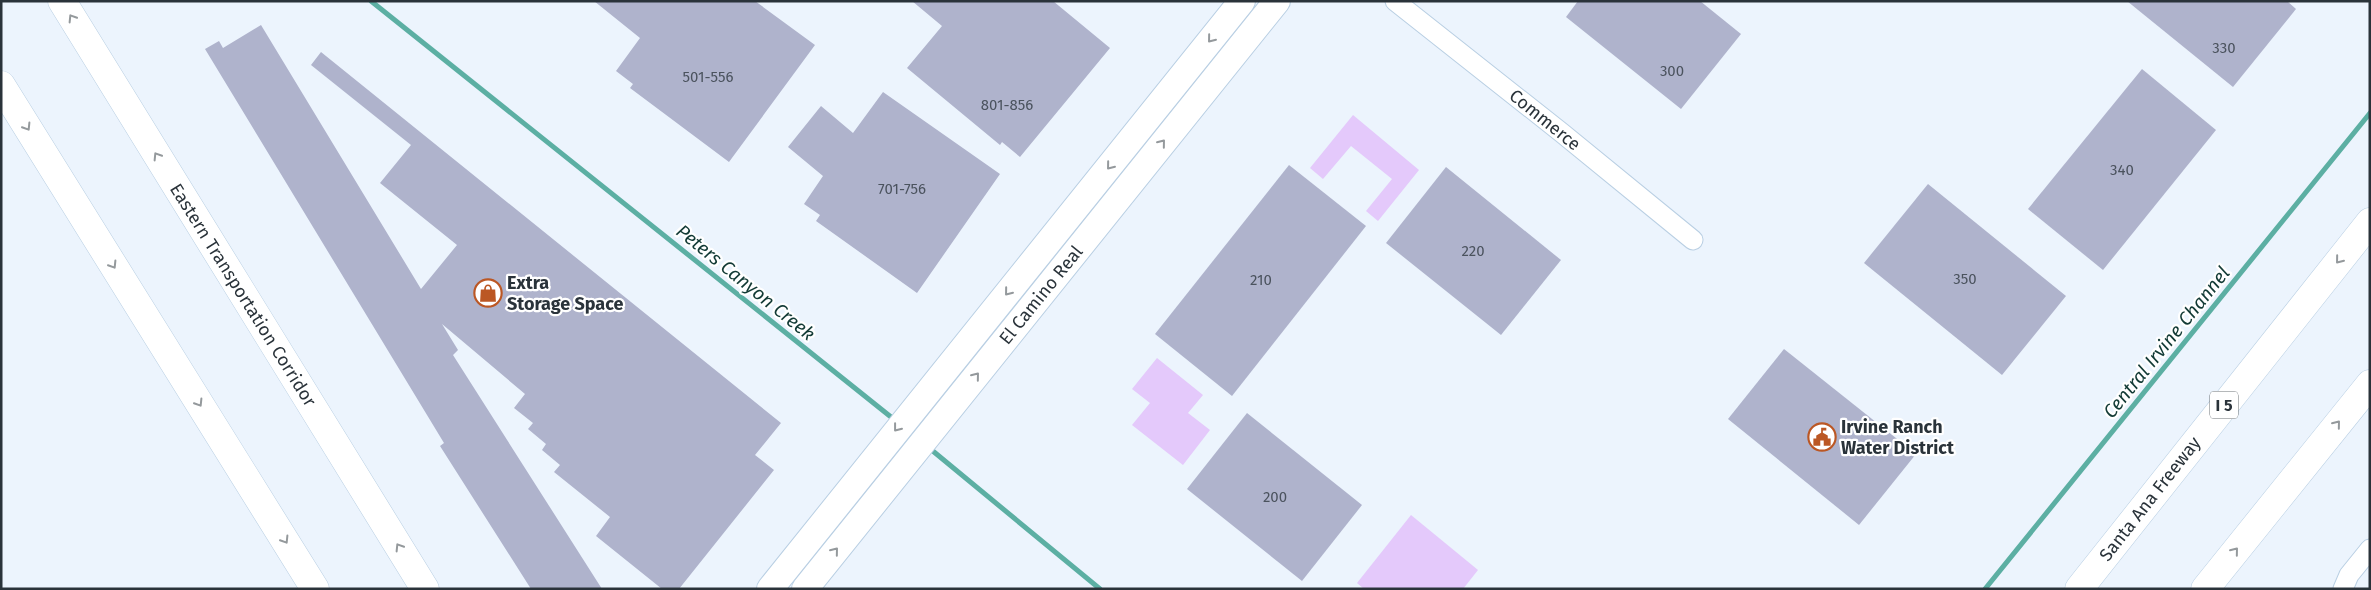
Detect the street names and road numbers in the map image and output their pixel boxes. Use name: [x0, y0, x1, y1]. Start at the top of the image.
street label: Commerce: [1505, 85, 1585, 155]
street label: Eastern Transportation Corridor: [165, 179, 321, 411]
street label: El Camino Real: [994, 241, 1088, 349]
road number: I 5: [2210, 392, 2238, 418]
street label: Santa Ana Freeway: [2095, 432, 2205, 566]

